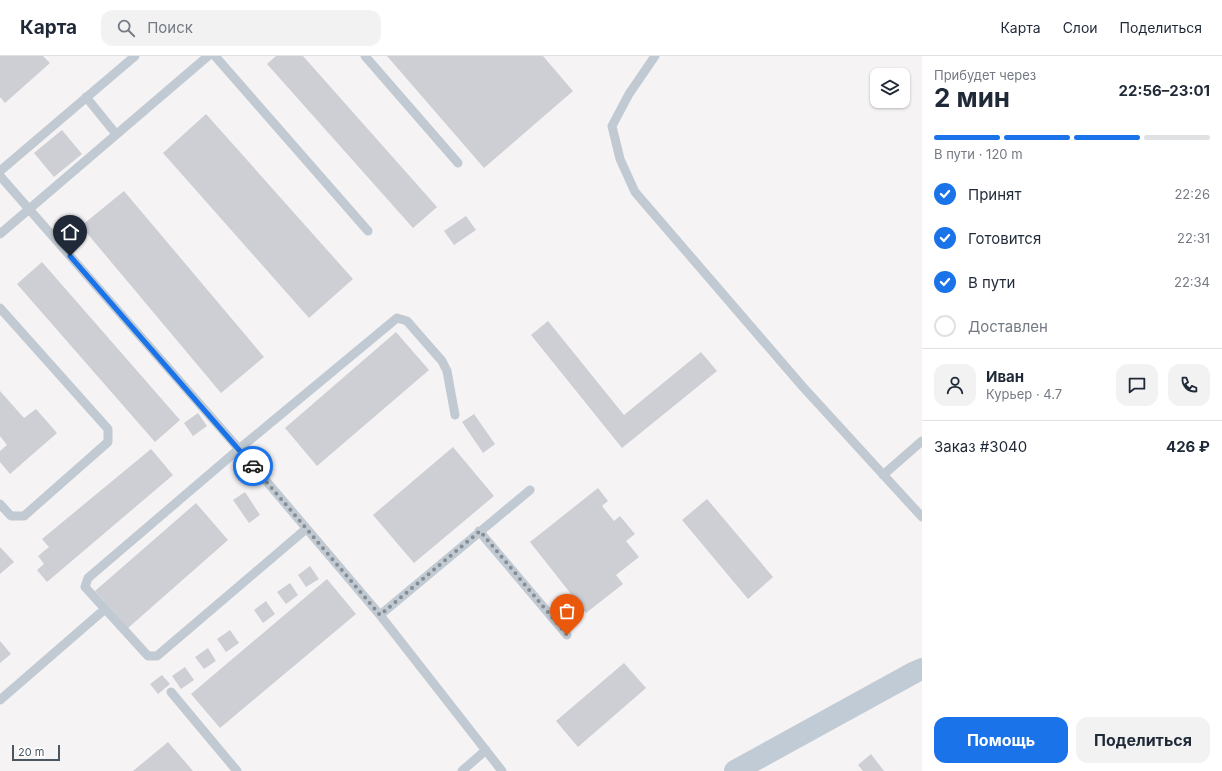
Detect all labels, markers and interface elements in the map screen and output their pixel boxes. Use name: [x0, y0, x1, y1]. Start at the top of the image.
search box: [101, 10, 381, 46]
text: Карта: [20, 16, 77, 39]
icon: search: [115, 17, 137, 39]
text: Поиск: [147, 18, 193, 37]
text: Карта: [1000, 19, 1041, 36]
text: Слои: [1063, 19, 1098, 36]
text: Поделиться: [1120, 19, 1202, 36]
text: Прибудет через: [934, 67, 1036, 83]
map controls: [870, 68, 910, 108]
button: layers: [870, 68, 910, 108]
text: 22:56–23:01: [1119, 81, 1210, 100]
text: 2 мин: [934, 82, 1010, 113]
text: В пути · 120 m: [934, 146, 1023, 162]
icon: check: [934, 183, 956, 205]
text: Принят: [968, 185, 1021, 204]
text: 22:26: [1174, 186, 1210, 202]
pin: [53, 215, 87, 256]
icon: home: [59, 221, 81, 243]
icon: check: [934, 227, 956, 249]
text: Готовится: [968, 229, 1041, 248]
text: 22:31: [1177, 230, 1210, 246]
icon: check: [934, 271, 956, 293]
text: В пути: [968, 273, 1015, 292]
text: 22:34: [1174, 274, 1210, 290]
text: Доставлен: [968, 317, 1048, 336]
button: person: [934, 364, 976, 406]
button: chat: [1116, 364, 1158, 406]
button: phone: [1168, 364, 1210, 406]
text: Иван: [986, 367, 1024, 386]
text: Курьер · 4.7: [986, 386, 1062, 402]
text: Заказ #3040: [934, 437, 1027, 456]
text: 426 ₽: [1166, 437, 1210, 456]
courier: [233, 446, 273, 486]
icon: car: [242, 455, 264, 477]
pin: [550, 594, 584, 635]
icon: bag: [556, 600, 578, 622]
button: Помощь: [934, 717, 1068, 763]
button: Поделиться: [1076, 717, 1210, 763]
scale bar: [12, 743, 60, 762]
text: 20 m: [18, 745, 44, 759]

